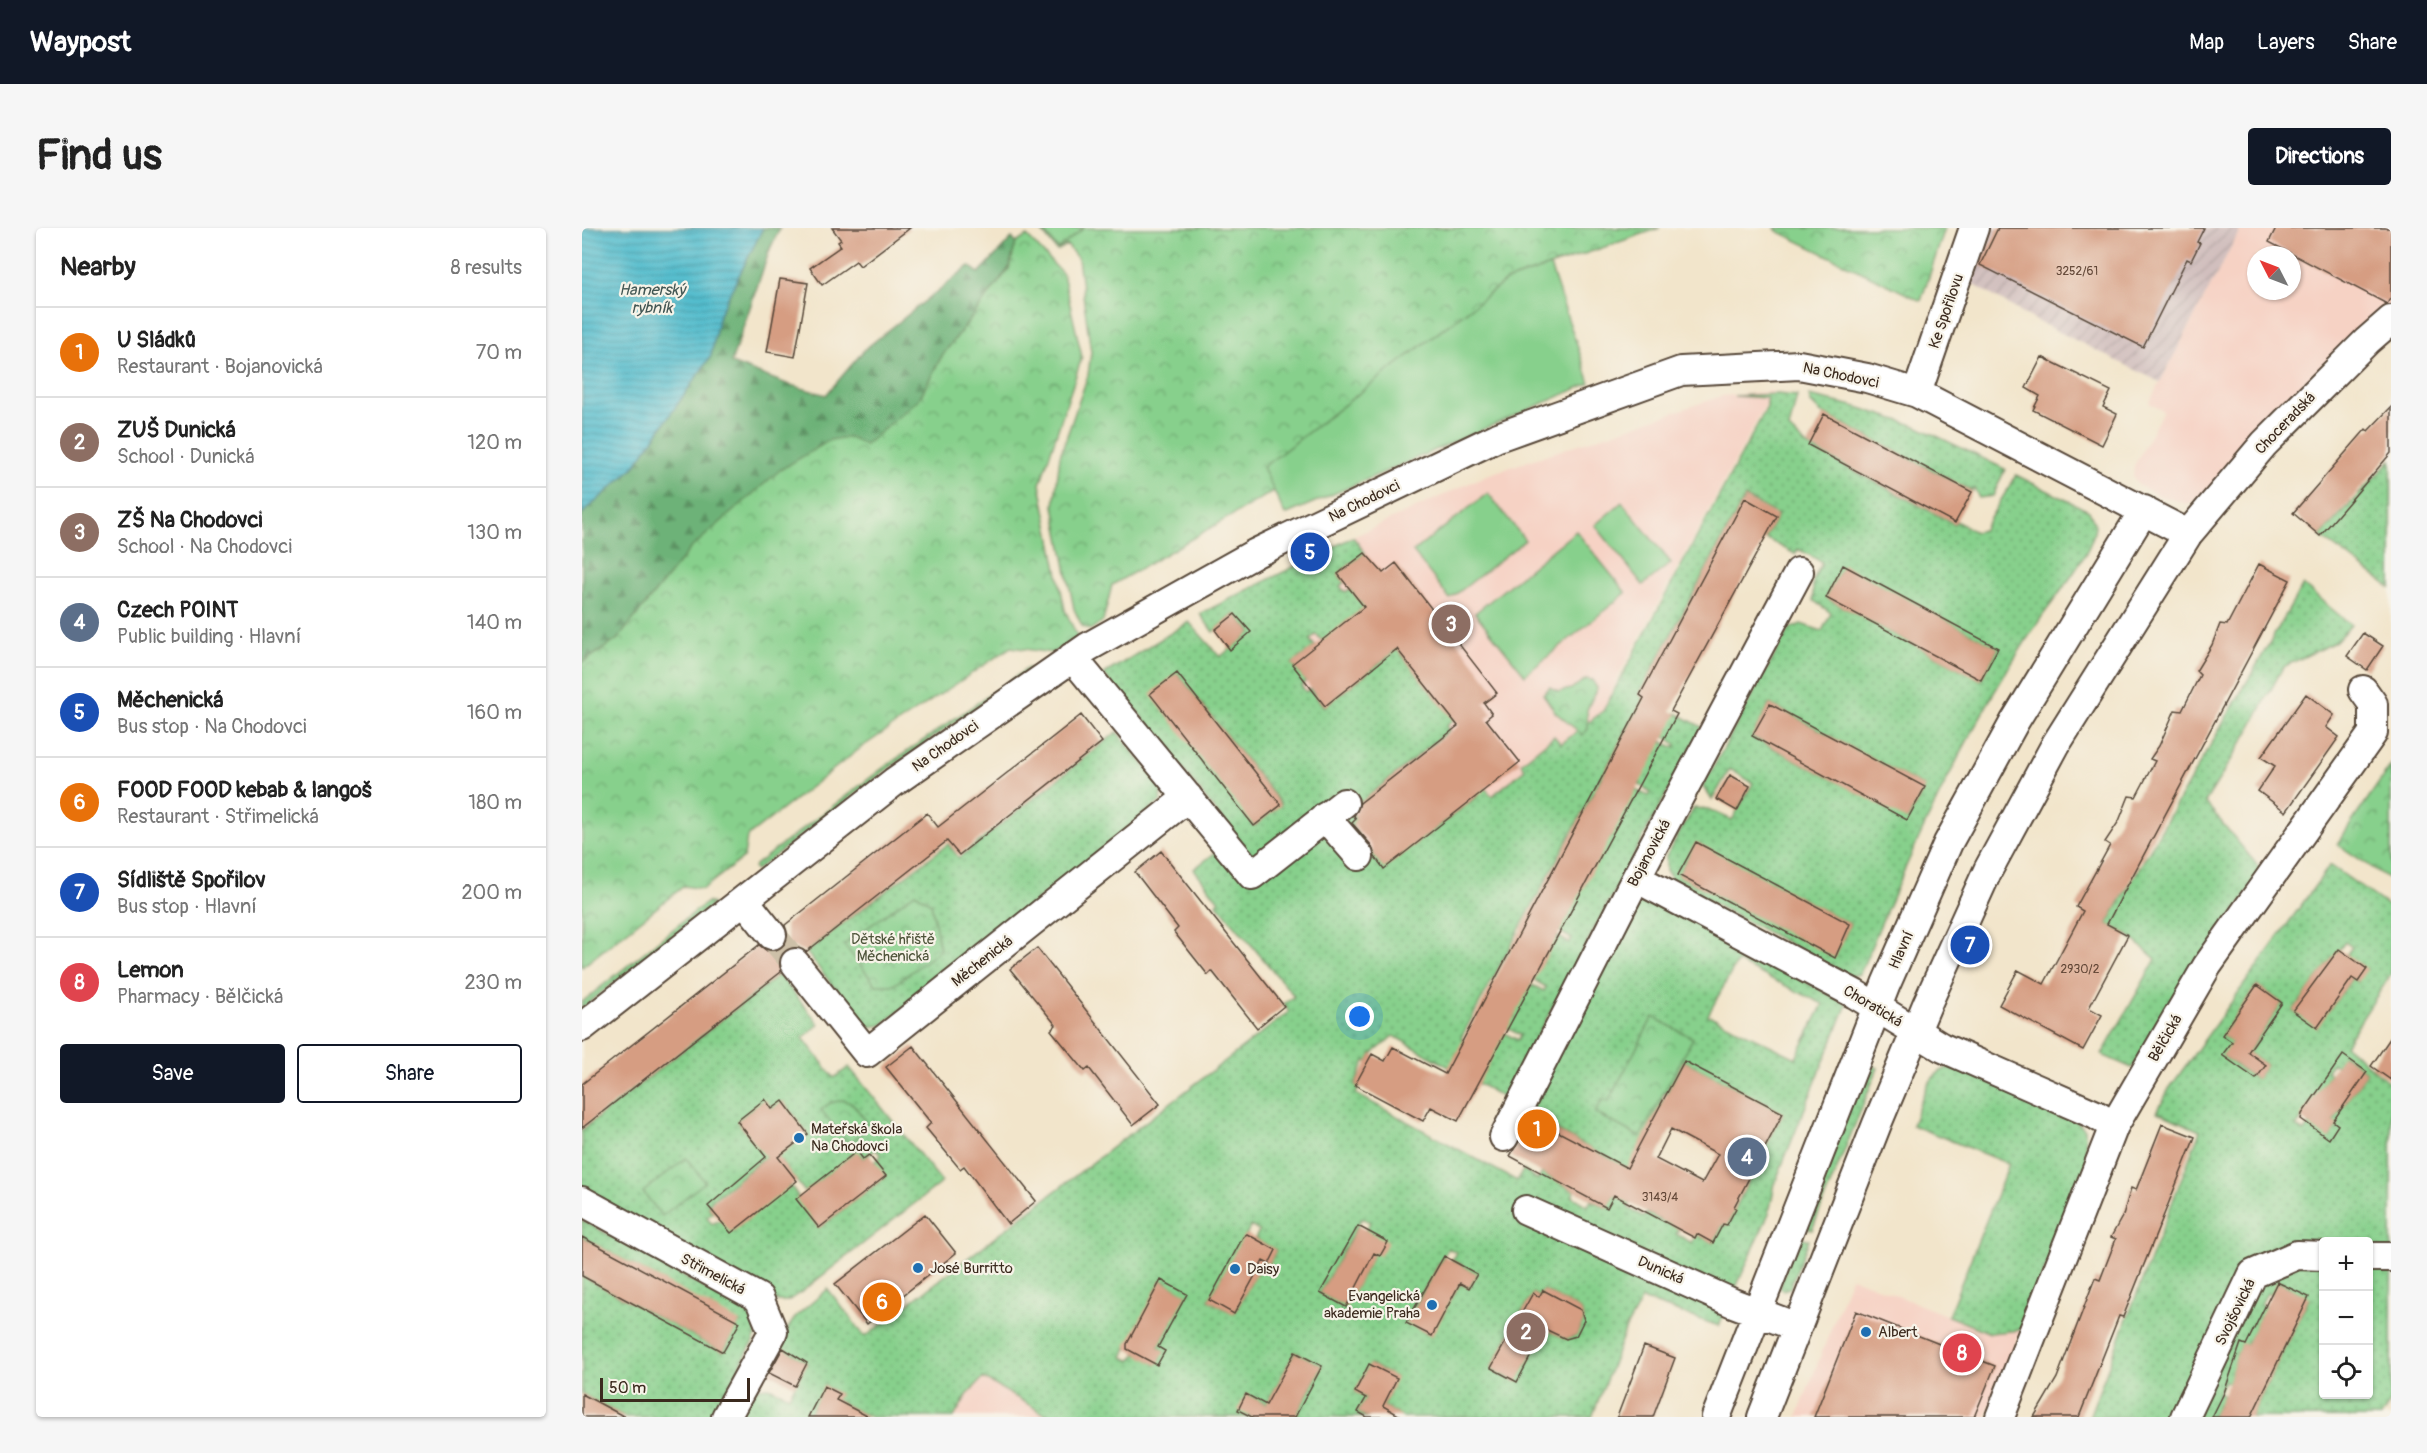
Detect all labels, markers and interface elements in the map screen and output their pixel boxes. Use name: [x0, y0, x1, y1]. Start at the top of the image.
text: Waypost: [30, 25, 131, 60]
text: Map: [2189, 29, 2224, 56]
text: Layers: [2257, 29, 2315, 56]
text: Share: [2348, 29, 2397, 56]
button: Directions: [2248, 128, 2391, 185]
text: Find us: [36, 130, 162, 182]
north arrow: [2247, 246, 2301, 300]
text: Nearby: [60, 251, 136, 283]
text: 8 results: [451, 255, 522, 280]
house number: 3252/61: [2056, 264, 2098, 279]
street label: Ke Spořilovu: [1925, 271, 1968, 351]
water label: Hamerský rybník: [619, 280, 687, 318]
text: U Sládků: [117, 326, 196, 354]
text: 1: [76, 340, 83, 365]
text: 70 m: [476, 340, 522, 365]
text: Restaurant · Bojanovická: [117, 354, 323, 379]
street label: Na Chodovci: [1801, 358, 1881, 393]
street label: Choceradská: [2251, 388, 2320, 458]
text: ZUŠ Dunická: [117, 416, 236, 444]
text: 2: [74, 430, 85, 455]
text: 120 m: [467, 430, 522, 455]
text: School · Dunická: [117, 444, 255, 469]
street label: Na Chodovci: [1326, 476, 1403, 527]
text: ZŠ Na Chodovci: [117, 506, 263, 534]
text: 3: [74, 520, 85, 545]
text: 130 m: [467, 520, 522, 545]
pin: 5: [1290, 530, 1330, 574]
text: School · Na Chodovci: [117, 534, 292, 559]
text: Czech POINT: [117, 596, 239, 624]
pin: 3: [1432, 602, 1470, 646]
text: 4: [74, 610, 85, 635]
text: 140 m: [467, 610, 522, 635]
text: Public building · Hlavní: [117, 624, 301, 649]
text: Měchenická: [117, 686, 223, 714]
text: 5: [74, 700, 85, 725]
text: 160 m: [467, 700, 522, 725]
text: Bus stop · Na Chodovci: [117, 714, 307, 739]
street label: Na Chodovci: [908, 716, 982, 776]
text: FOOD FOOD kebab & langoš: [117, 776, 372, 804]
text: 6: [74, 790, 85, 815]
text: 180 m: [468, 790, 522, 815]
text: Restaurant · Střimelická: [117, 804, 319, 829]
street label: Bojanovická: [1624, 816, 1675, 890]
text: Sídliště Spořilov: [117, 866, 266, 894]
text: 7: [74, 880, 85, 905]
text: 200 m: [461, 880, 522, 905]
text: Bus stop · Hlavní: [117, 894, 257, 919]
pin: 7: [1950, 922, 1990, 968]
street label: Hlavní: [1885, 928, 1918, 972]
park label: Dětské hřiště Měchenická: [851, 930, 935, 966]
street label: Měchenická: [948, 932, 1017, 991]
text: Lemon: [117, 956, 184, 984]
house number: 2930/2: [2061, 962, 2100, 977]
text: 8: [74, 970, 85, 995]
text: 230 m: [465, 970, 522, 995]
street label: Choratická: [1840, 981, 1906, 1032]
text: Pharmacy · Bělčická: [117, 984, 283, 1009]
your location: [1345, 1002, 1374, 1031]
street label: Bělčická: [2144, 1011, 2187, 1065]
button: Save: [60, 1044, 285, 1103]
button: Share: [297, 1044, 522, 1103]
pin: 1: [1518, 1106, 1556, 1152]
place label: Mateřská škola Na Chodovci: [811, 1120, 902, 1156]
marker: Mateřská škola Na Chodovci: [792, 1131, 806, 1145]
pin: 4: [1728, 1134, 1766, 1180]
house number: 3143/4: [1642, 1190, 1678, 1205]
map controls: [2319, 1237, 2373, 1399]
button: +: [2319, 1237, 2373, 1291]
street label: Střimelická: [677, 1249, 748, 1299]
street label: Dunická: [1635, 1252, 1687, 1289]
place label: José Burritto: [930, 1259, 1013, 1278]
place label: Daisy: [1247, 1260, 1280, 1279]
marker: José Burritto: [911, 1261, 925, 1275]
marker: Daisy: [1228, 1262, 1242, 1276]
street label: Svojšovická: [2211, 1276, 2260, 1349]
pin: 6: [862, 1280, 902, 1324]
place label: Evangelická akademie Praha: [1324, 1287, 1420, 1323]
button: −: [2319, 1291, 2373, 1345]
marker: Evangelická akademie Praha: [1425, 1298, 1439, 1312]
pin: 2: [1506, 1310, 1546, 1354]
place label: Albert: [1878, 1323, 1918, 1342]
marker: Albert: [1859, 1325, 1873, 1339]
pin: 8: [1942, 1330, 1982, 1376]
button: locate: [2319, 1345, 2373, 1399]
scale bar: [600, 1375, 750, 1402]
text: 50 m: [609, 1378, 646, 1398]

